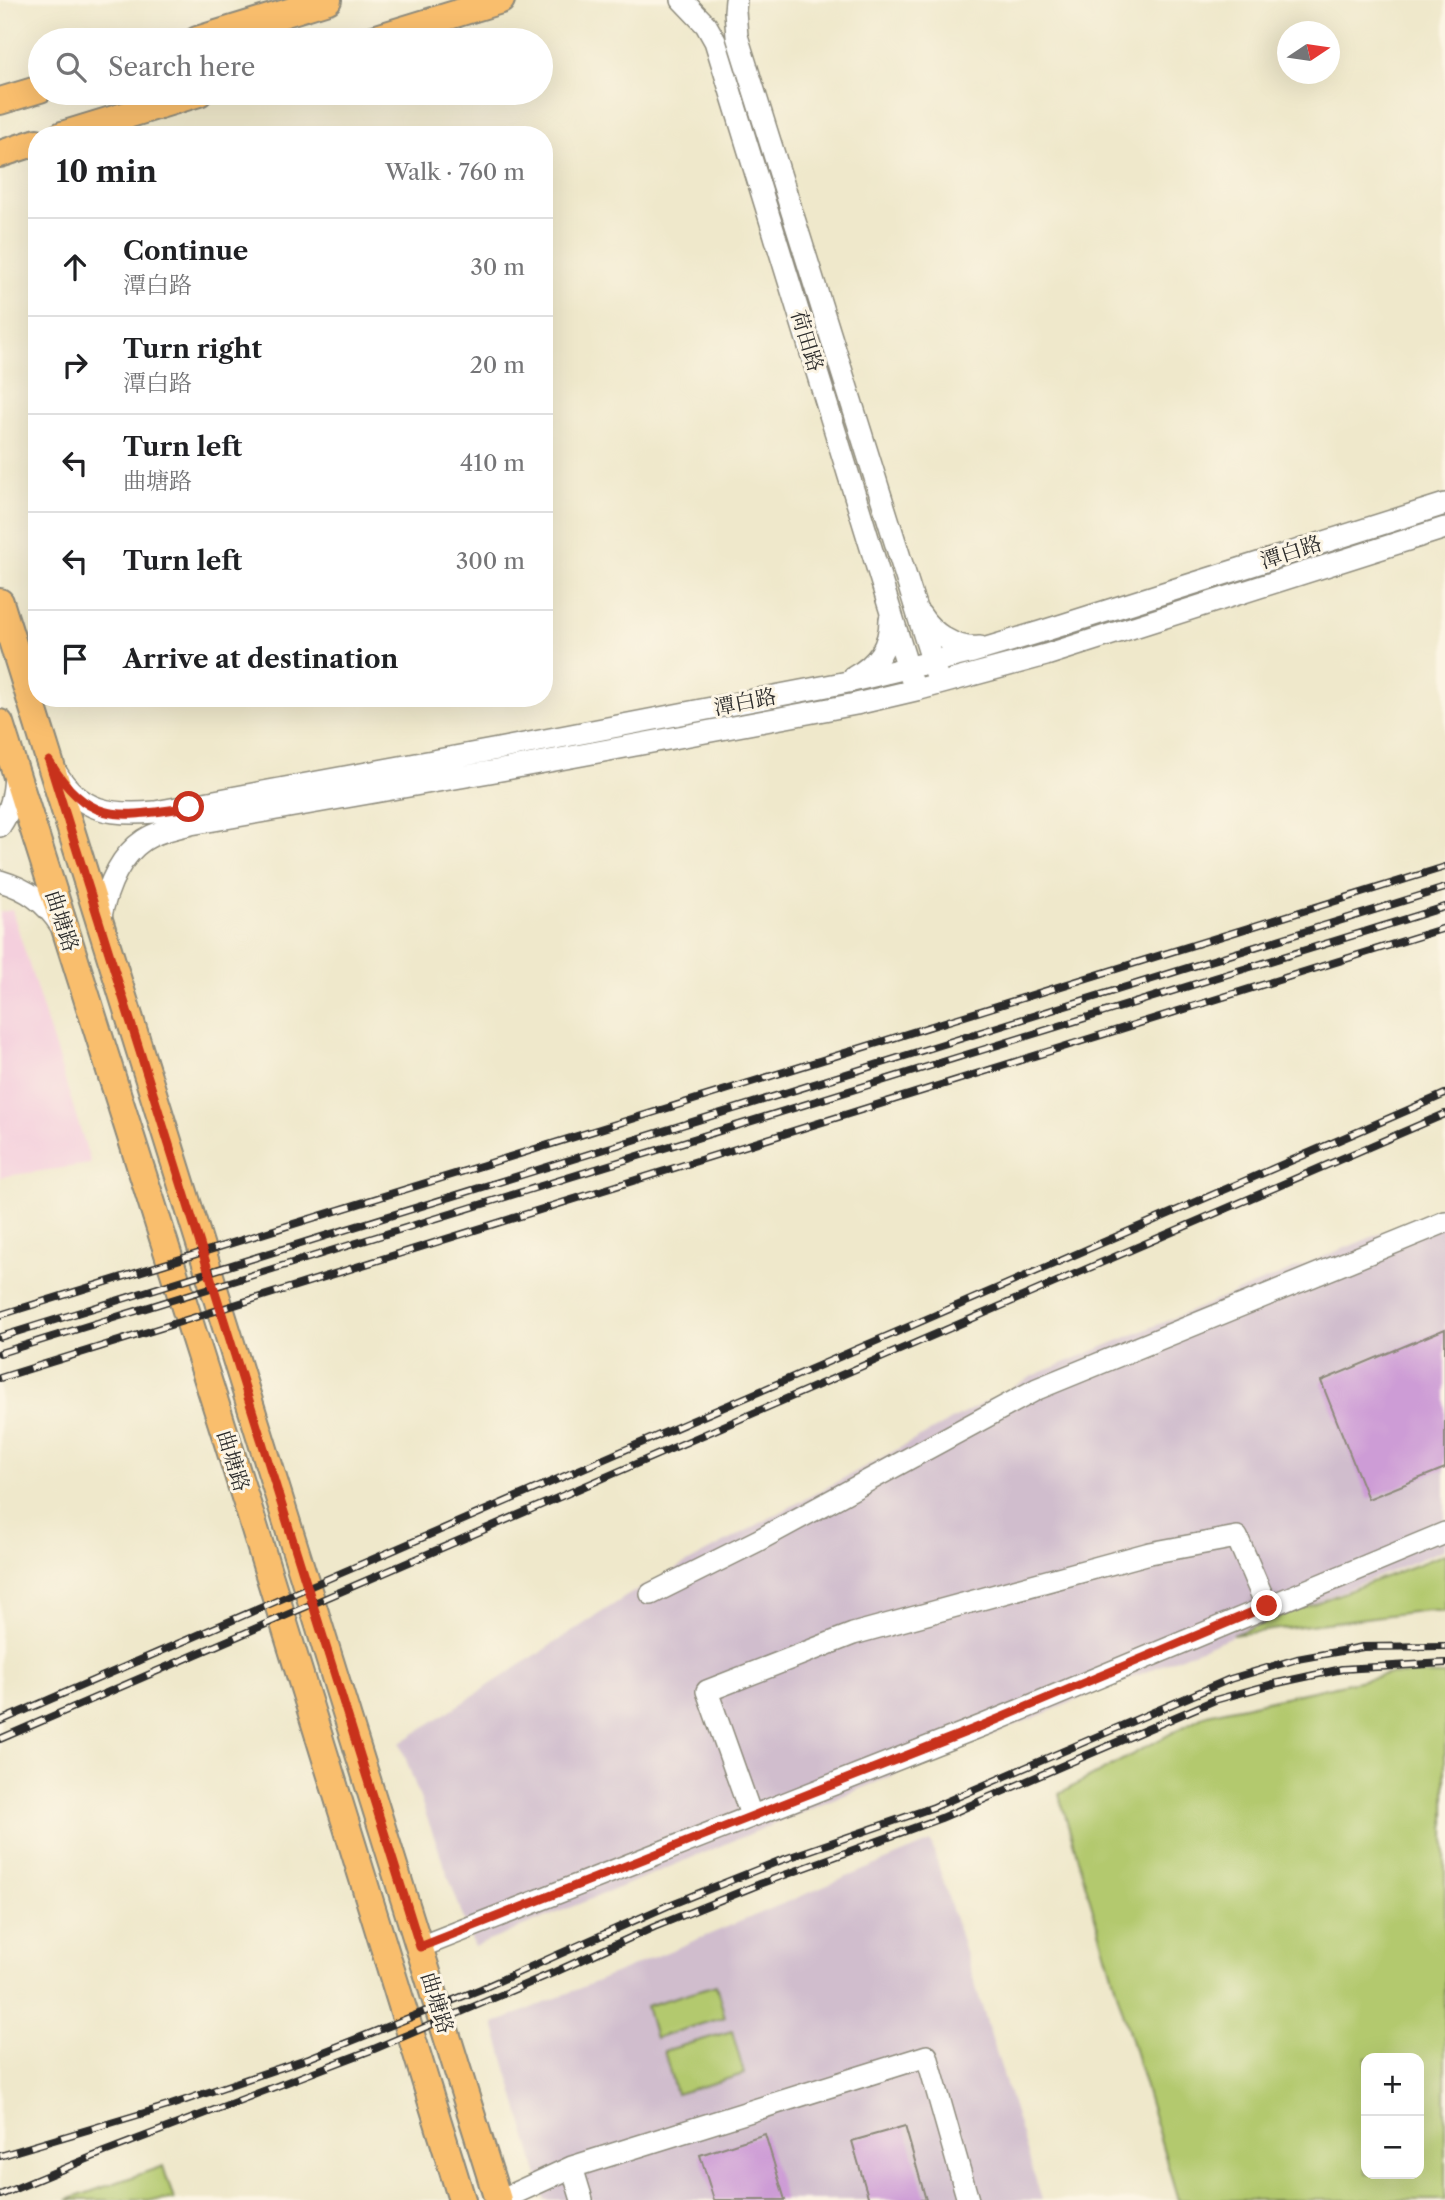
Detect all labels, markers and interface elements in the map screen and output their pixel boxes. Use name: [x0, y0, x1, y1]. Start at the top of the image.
north arrow: [1277, 21, 1340, 84]
search box: [28, 28, 553, 105]
icon: search: [52, 48, 90, 86]
text: Search here: [108, 51, 255, 83]
text: 10 min: [56, 153, 157, 190]
text: Walk · 760 m: [385, 158, 525, 186]
text: Continue: [123, 235, 248, 267]
icon: ahead: [56, 248, 94, 286]
text: 30 m: [470, 253, 525, 281]
text: 潭白路: [123, 271, 192, 299]
street label: 荷田路: [786, 307, 829, 375]
text: Turn right: [123, 333, 262, 365]
icon: right: [56, 346, 94, 384]
text: 20 m: [470, 351, 525, 379]
text: 潭白路: [123, 369, 192, 397]
text: Turn left: [123, 431, 242, 463]
icon: left: [56, 444, 94, 482]
text: 410 m: [460, 449, 525, 477]
text: 曲塘路: [123, 467, 192, 495]
street label: 潭白路: [1257, 530, 1325, 573]
icon: left: [56, 542, 94, 580]
text: Turn left: [123, 545, 242, 577]
text: 300 m: [456, 547, 525, 575]
icon: arrive: [56, 640, 94, 678]
text: Arrive at destination: [123, 643, 398, 675]
street label: 潭白路: [712, 683, 778, 720]
route start: [173, 791, 204, 822]
street label: 曲塘路: [41, 887, 84, 955]
street label: 曲塘路: [212, 1427, 255, 1495]
route end: [1251, 1590, 1282, 1621]
street label: 曲塘路: [416, 1969, 459, 2037]
map controls: [1361, 2053, 1424, 2179]
button: +: [1361, 2053, 1424, 2116]
button: −: [1361, 2116, 1424, 2179]

